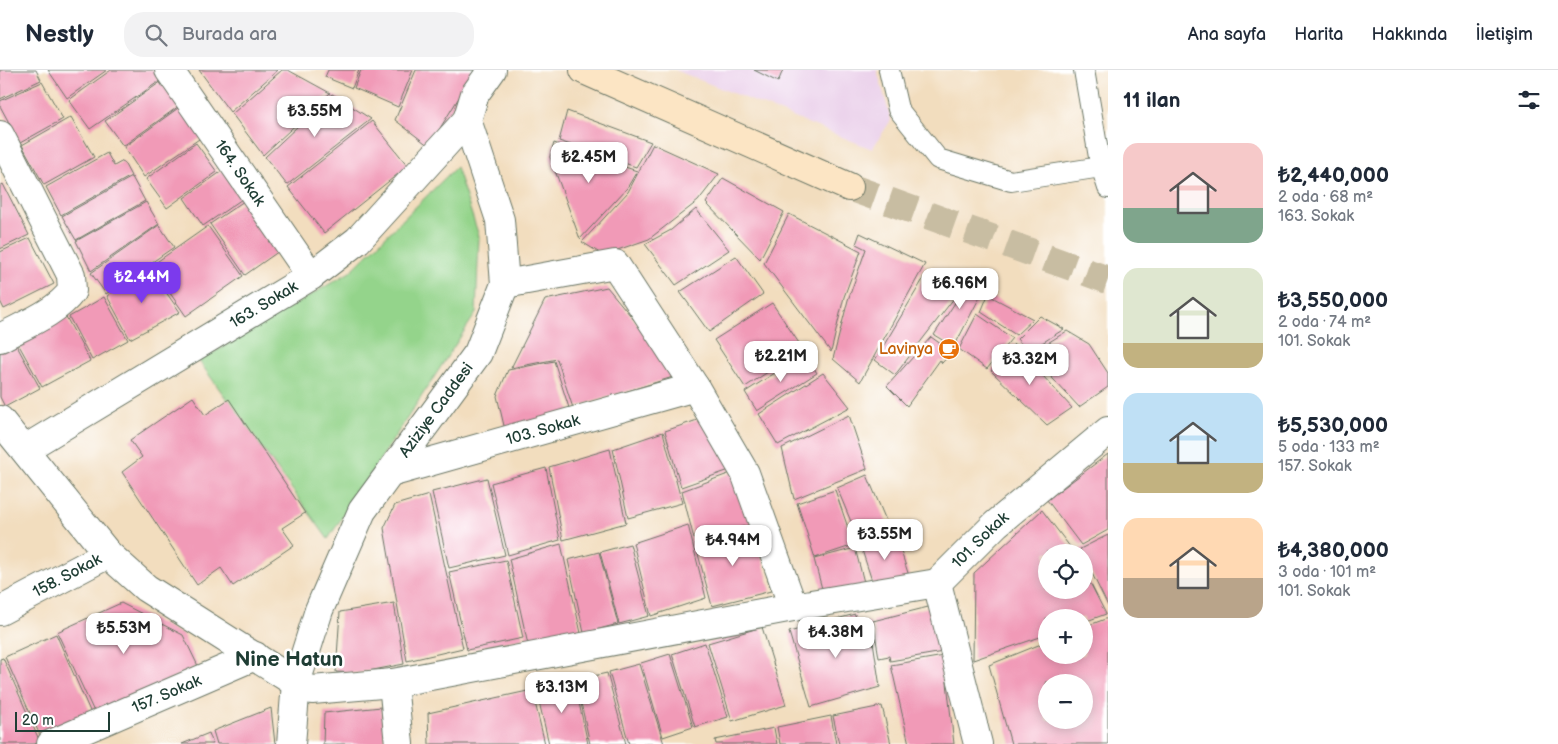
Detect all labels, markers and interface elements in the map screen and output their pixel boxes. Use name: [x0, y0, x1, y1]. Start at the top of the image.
search box: [124, 12, 474, 57]
text: Nestly: [25, 20, 94, 49]
icon: search: [142, 21, 170, 49]
text: Burada ara: [182, 23, 277, 46]
text: Ana sayfa: [1188, 24, 1266, 45]
text: Harita: [1294, 24, 1343, 45]
text: Hakkında: [1371, 24, 1447, 45]
text: İletişim: [1475, 24, 1533, 45]
icon: filters: [1515, 86, 1543, 114]
text: 11 ilan: [1123, 88, 1181, 113]
pin: ₺3.55M: [274, 96, 356, 138]
text: ₺3.55M: [288, 102, 342, 121]
street label: 164. Sokak: [211, 136, 269, 210]
pin: ₺2.45M: [548, 142, 630, 184]
text: ₺2.45M: [562, 148, 616, 167]
icon: home: [1163, 163, 1223, 223]
text: ₺2,440,000: [1278, 163, 1389, 188]
text: 2 oda · 68 m²: [1278, 188, 1373, 207]
text: 163. Sokak: [1278, 207, 1354, 226]
pin: ₺2.44M: [101, 262, 183, 304]
text: ₺2.44M: [115, 268, 169, 287]
pin: ₺6.96M: [919, 268, 1001, 310]
text: ₺6.96M: [932, 274, 988, 293]
street label: 163. Sokak: [226, 277, 301, 332]
icon: home: [1163, 288, 1223, 348]
text: ₺3,550,000: [1278, 288, 1388, 313]
text: 2 oda · 74 m²: [1278, 313, 1371, 332]
text: 101. Sokak: [1278, 332, 1350, 351]
cafe icon: Lavinya: [937, 337, 961, 361]
pin: ₺2.21M: [740, 340, 822, 383]
place label: Lavinya: [879, 340, 933, 359]
pin: ₺3.32M: [989, 344, 1071, 386]
text: ₺2.21M: [755, 347, 807, 366]
text: ₺3.32M: [1003, 350, 1057, 369]
street label: Aziziye Caddesi: [395, 359, 477, 461]
street label: 103. Sokak: [504, 410, 582, 449]
icon: home: [1163, 413, 1223, 473]
text: ₺5,530,000: [1278, 413, 1388, 438]
text: 5 oda · 133 m²: [1278, 438, 1380, 457]
text: 157. Sokak: [1278, 457, 1352, 476]
street label: 101. Sokak: [948, 508, 1013, 572]
pin: ₺3.55M: [844, 518, 926, 561]
pin: ₺4.94M: [692, 524, 774, 567]
text: ₺3.55M: [858, 525, 912, 544]
text: ₺4.94M: [706, 531, 760, 550]
icon: home: [1163, 538, 1223, 598]
text: ₺4,380,000: [1278, 538, 1389, 563]
map controls: [1038, 544, 1093, 729]
button: locate: [1038, 544, 1093, 599]
street label: 158. Sokak: [30, 550, 105, 601]
text: 3 oda · 101 m²: [1278, 563, 1376, 582]
text: 101. Sokak: [1278, 582, 1350, 601]
button: +: [1038, 609, 1093, 664]
pin: ₺5.53M: [83, 612, 165, 655]
pin: ₺4.38M: [795, 616, 877, 659]
text: ₺5.53M: [97, 619, 151, 638]
text: ₺4.38M: [809, 623, 863, 642]
district label: Nine Hatun: [235, 647, 343, 672]
street label: 157. Sokak: [129, 671, 204, 717]
pin: ₺3.13M: [521, 672, 603, 714]
button: −: [1038, 674, 1093, 729]
text: ₺3.13M: [536, 678, 588, 697]
scale bar: [15, 709, 110, 732]
text: 20 m: [22, 712, 54, 729]

